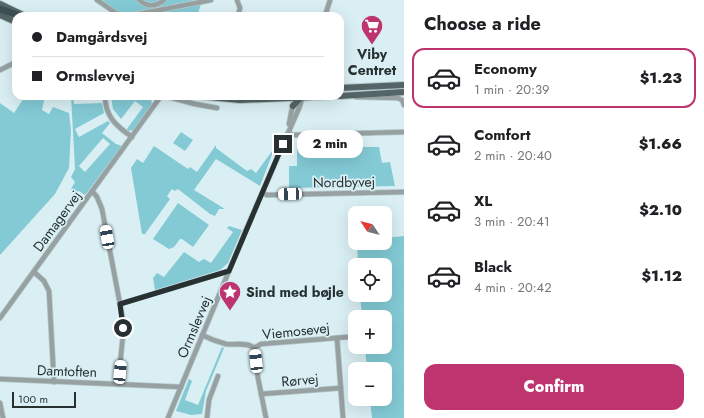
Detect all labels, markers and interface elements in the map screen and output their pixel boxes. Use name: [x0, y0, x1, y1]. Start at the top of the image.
text: Choose a ride: [424, 11, 541, 37]
supermarket icon: Viby Centret: [359, 13, 385, 46]
text: Damgårdsvej: [56, 26, 147, 48]
place label: Viby Centret: [348, 44, 397, 80]
text: Economy: [474, 58, 537, 80]
icon: car: [426, 60, 462, 96]
text: Ormslevvej: [56, 65, 135, 87]
text: $1.23: [640, 67, 682, 89]
text: 1 min · 20:39: [474, 80, 549, 99]
text: Comfort: [474, 124, 531, 146]
icon: car: [426, 126, 462, 162]
callout: 2 min: [297, 130, 363, 158]
text: $1.66: [639, 133, 682, 155]
text: 2 min: [313, 134, 347, 153]
route end: [274, 135, 292, 153]
text: 2 min · 20:40: [474, 146, 552, 165]
street label: Nordbyvej: [313, 171, 375, 193]
street label: Damagervej: [28, 186, 86, 256]
car: [278, 188, 302, 200]
text: XL: [474, 190, 492, 212]
icon: car: [426, 192, 462, 228]
text: $2.10: [639, 199, 682, 221]
north arrow: [348, 206, 392, 250]
map controls: [348, 206, 392, 406]
text: 3 min · 20:41: [474, 212, 550, 231]
car: [99, 224, 115, 250]
text: Black: [474, 256, 512, 278]
button: locate: [348, 258, 392, 302]
icon: car: [426, 258, 462, 294]
text: $1.12: [642, 265, 682, 287]
text: 4 min · 20:42: [474, 278, 552, 297]
place icon: Sind med bøjle: [217, 279, 243, 312]
place label: Sind med bøjle: [246, 282, 344, 302]
street label: Ormslevvej: [172, 293, 216, 361]
button: +: [348, 310, 392, 354]
street label: Viemosevej: [261, 318, 331, 344]
route start: [114, 319, 132, 337]
car: [249, 348, 263, 374]
street label: Damtoften: [37, 360, 97, 382]
car: [113, 360, 127, 384]
button: −: [348, 362, 392, 406]
button: Confirm: [424, 364, 684, 410]
street label: Rørvej: [281, 368, 319, 392]
scale bar: [12, 390, 76, 409]
text: 100 m: [18, 391, 48, 407]

